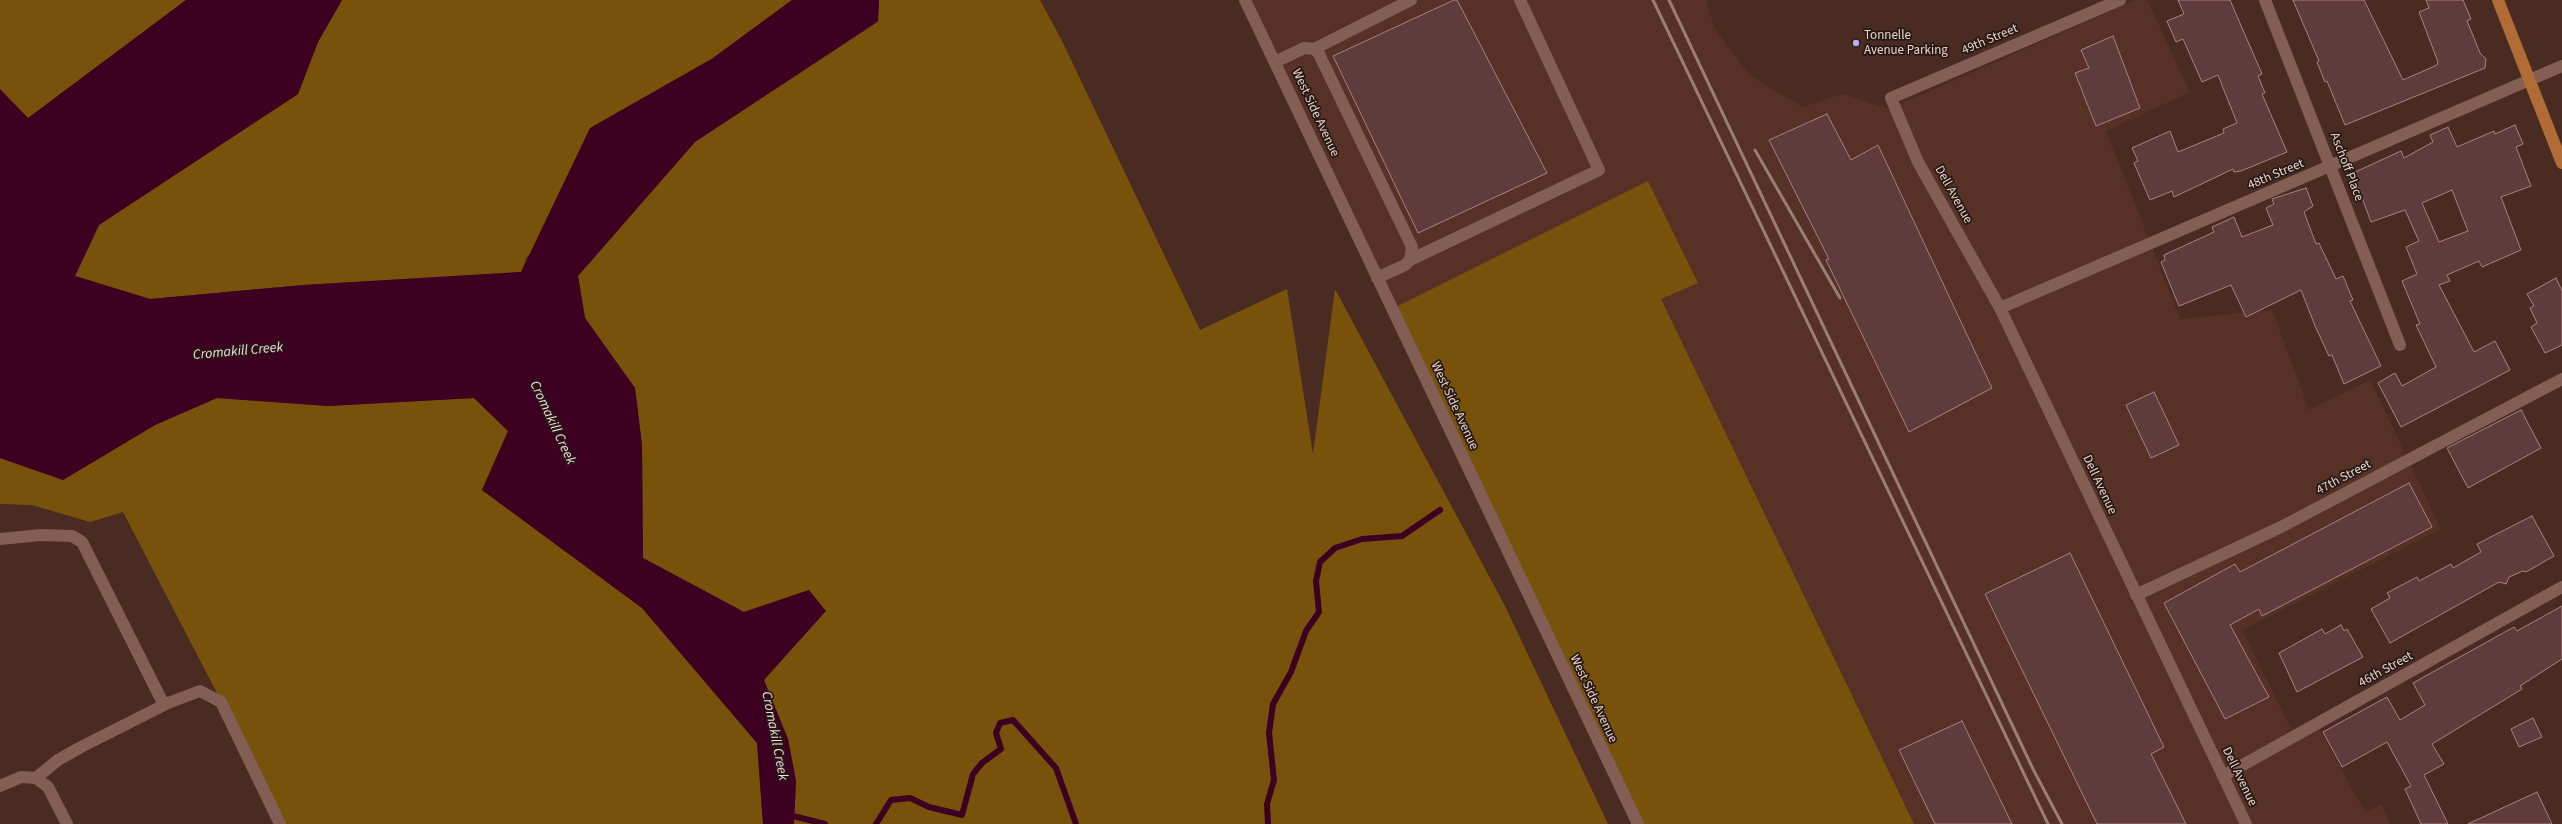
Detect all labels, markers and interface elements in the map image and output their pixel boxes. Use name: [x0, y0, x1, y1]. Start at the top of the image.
street label: 49th Street: [1960, 21, 2020, 59]
place label: Tonnelle Avenue Parking: [1864, 28, 1948, 59]
marker: Tonnelle Avenue Parking: [1851, 38, 1861, 48]
street label: West Side Avenue: [1288, 67, 1342, 159]
street label: Aschoff Place: [2326, 130, 2366, 204]
street label: 48th Street: [2246, 156, 2306, 194]
street label: Dell Avenue: [1931, 163, 1975, 227]
water label: Cromakill Creek: [192, 340, 284, 364]
street label: West Side Avenue: [1427, 360, 1481, 452]
water label: Cromakill Creek: [525, 378, 579, 468]
street label: Dell Avenue: [2078, 453, 2120, 517]
street label: 47th Street: [2314, 457, 2374, 499]
street label: 46th Street: [2356, 649, 2416, 691]
street label: West Side Avenue: [1566, 653, 1620, 745]
water label: Cromakill Creek: [757, 690, 791, 782]
street label: Dell Avenue: [2218, 745, 2260, 809]

